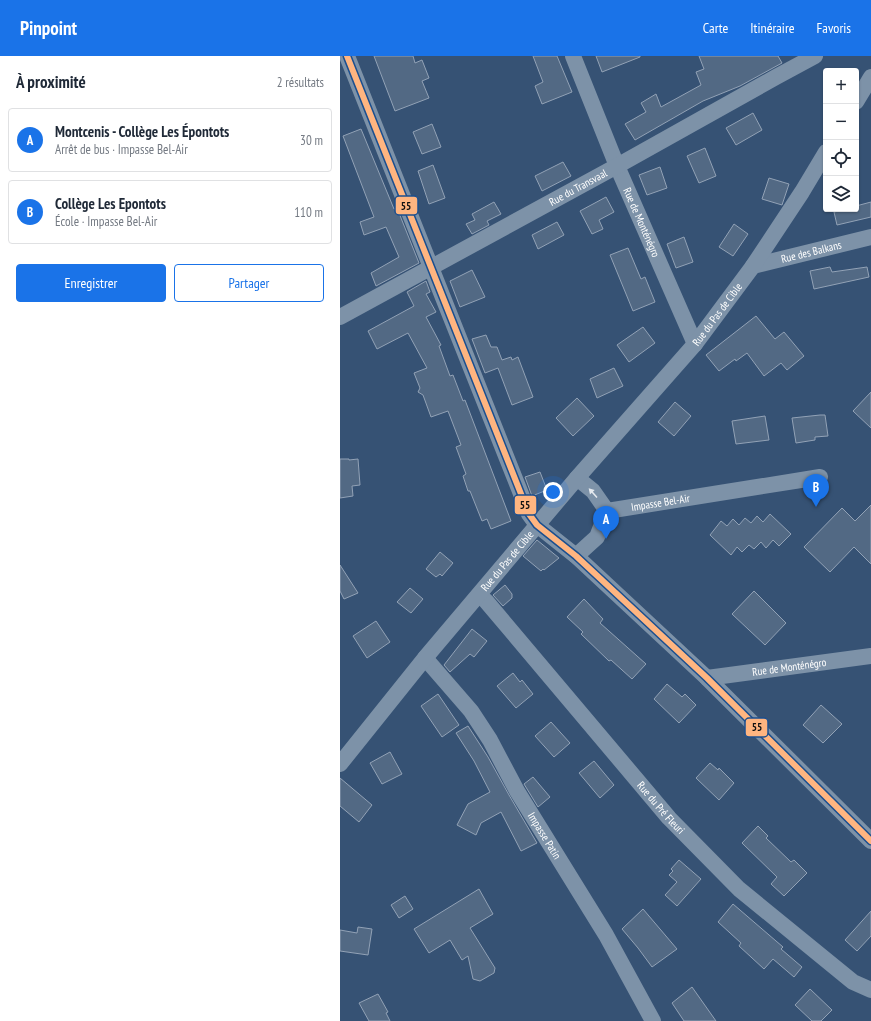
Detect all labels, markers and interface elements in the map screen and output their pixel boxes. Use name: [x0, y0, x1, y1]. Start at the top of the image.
text: Pinpoint: [20, 16, 77, 40]
text: Carte: [703, 19, 728, 37]
text: Itinéraire: [750, 19, 795, 37]
text: Favoris: [817, 19, 851, 37]
map controls: [823, 68, 859, 212]
button: +: [823, 68, 859, 104]
text: À proximité: [16, 71, 86, 93]
text: 2 résultats: [277, 74, 324, 91]
button: −: [823, 104, 859, 140]
text: Montcenis - Collège Les Épontots: [55, 122, 229, 141]
text: A: [27, 132, 33, 149]
text: 30 m: [300, 132, 323, 149]
button: locate: [823, 140, 859, 176]
text: Arrêt de bus · Impasse Bel-Air: [55, 141, 188, 158]
street label: Rue du Transvaal: [546, 166, 610, 209]
button: layers: [823, 176, 859, 212]
street label: Rue de Monténégro: [620, 185, 663, 260]
text: Collège Les Epontots: [55, 194, 166, 213]
line badge: 55: [395, 196, 418, 215]
text: 55: [401, 199, 411, 213]
text: B: [27, 204, 33, 221]
text: 110 m: [294, 204, 323, 221]
text: École · Impasse Bel-Air: [55, 213, 157, 230]
street label: Rue des Balkans: [780, 237, 843, 266]
button: Enregistrer: [16, 264, 166, 302]
button: Partager: [174, 264, 324, 302]
street label: Rue du Pas de Cible: [689, 280, 745, 349]
pin: B: [803, 474, 829, 507]
your location: [543, 482, 563, 502]
one-way arrow: [589, 488, 598, 498]
street label: Impasse Bel-Air: [630, 491, 691, 514]
line badge: 55: [514, 495, 537, 515]
text: 55: [520, 498, 530, 512]
pin: A: [593, 506, 619, 539]
street label: Rue du Pas de Cible: [477, 527, 537, 594]
street label: Rue de Monténégro: [751, 655, 827, 679]
line badge: 55: [745, 718, 768, 737]
text: 55: [752, 720, 762, 734]
street label: Rue du Pré Fleuri: [634, 779, 688, 837]
street label: Impasse Patin: [525, 810, 564, 862]

